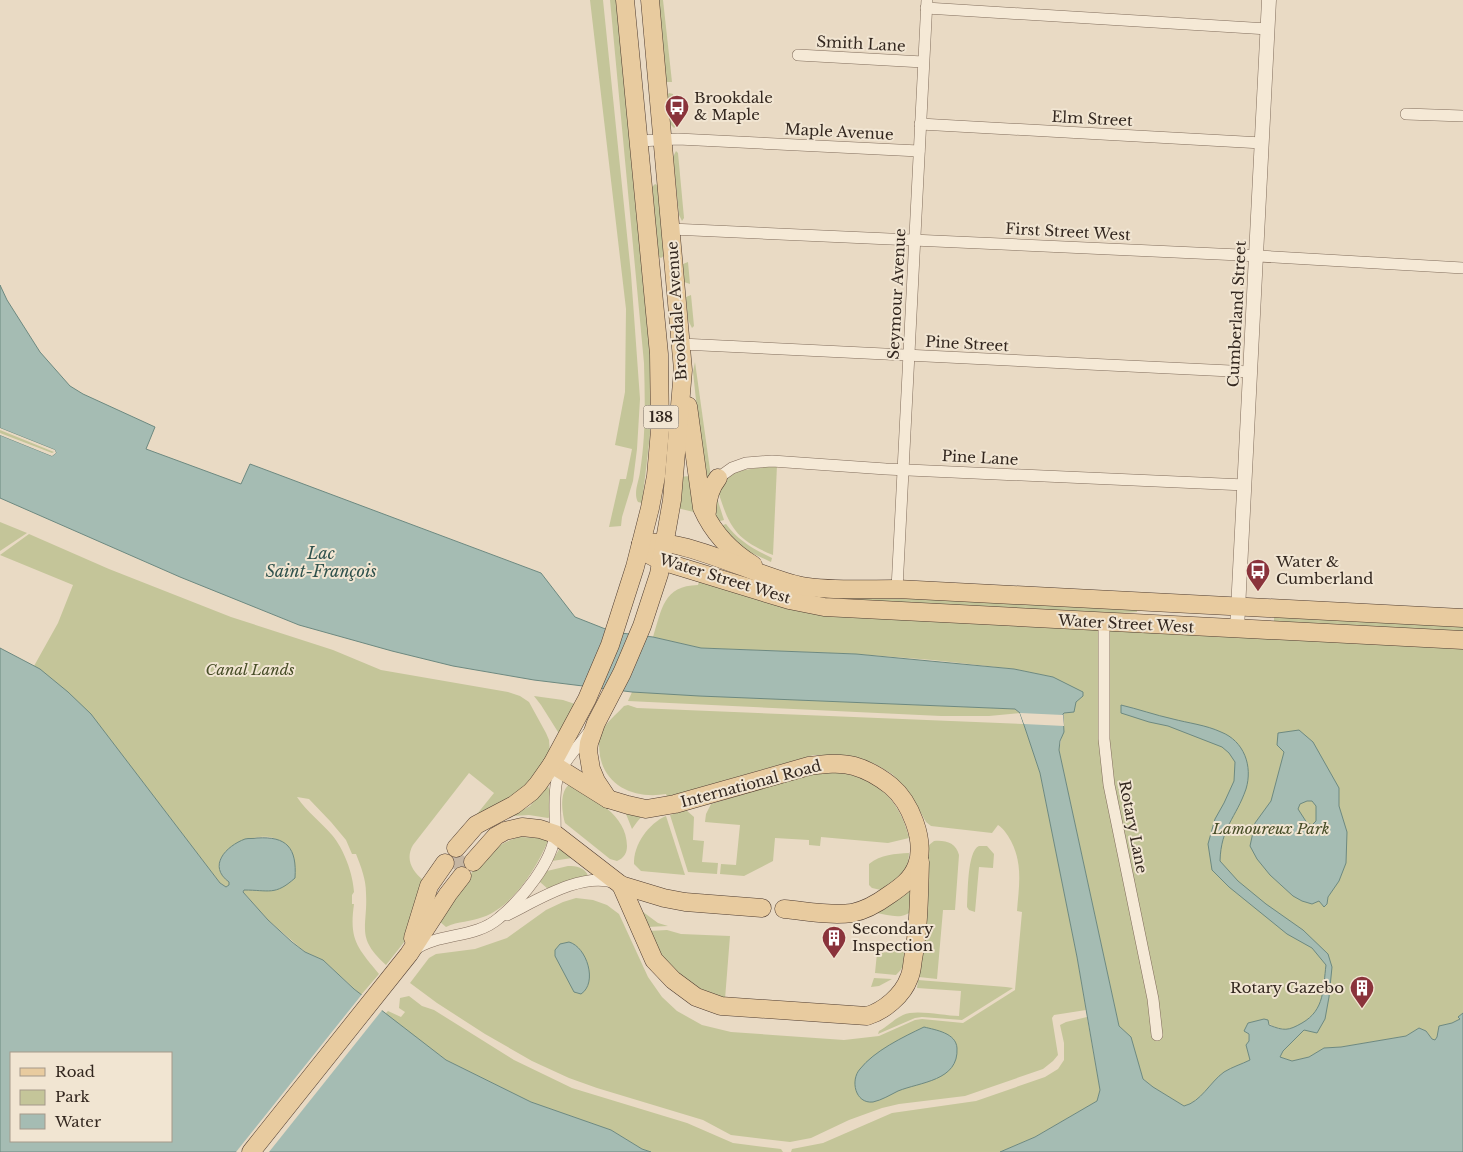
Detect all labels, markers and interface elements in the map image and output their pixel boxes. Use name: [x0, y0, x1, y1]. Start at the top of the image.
street label: Smith Lane: [816, 32, 906, 55]
place label: Brookdale & Maple: [694, 88, 773, 124]
bus stop icon: Brookdale & Maple: [664, 94, 690, 128]
street label: Elm Street: [1051, 107, 1133, 130]
street label: Maple Avenue: [784, 119, 894, 144]
street label: First Street West: [1005, 219, 1132, 244]
street label: Seymour Avenue: [884, 228, 909, 360]
street label: Cumberland Street: [1223, 240, 1250, 388]
street label: Brookdale Avenue: [662, 241, 691, 381]
street label: Pine Street: [925, 332, 1010, 355]
road number: 138: [644, 406, 678, 428]
street label: Pine Lane: [941, 446, 1019, 469]
water label: Lac Saint-François: [266, 543, 377, 581]
street label: Water Street West: [656, 549, 793, 608]
place label: Water & Cumberland: [1275, 552, 1373, 588]
bus stop icon: Water & Cumberland: [1245, 558, 1271, 592]
street label: Water Street West: [1056, 610, 1195, 637]
park label: Canal Lands: [206, 660, 295, 679]
street label: International Road: [678, 756, 823, 811]
street label: Rotary Lane: [1115, 779, 1152, 875]
park label: Lamoureux Park: [1212, 819, 1329, 838]
place label: Secondary Inspection: [852, 919, 934, 955]
building icon: Secondary Inspection: [821, 925, 847, 959]
building icon: Rotary Gazebo: [1349, 975, 1375, 1009]
place label: Rotary Gazebo: [1230, 978, 1344, 997]
legend: [10, 1052, 172, 1142]
text: Road: [55, 1062, 95, 1081]
text: Park: [55, 1087, 91, 1106]
text: Water: [54, 1112, 102, 1131]

